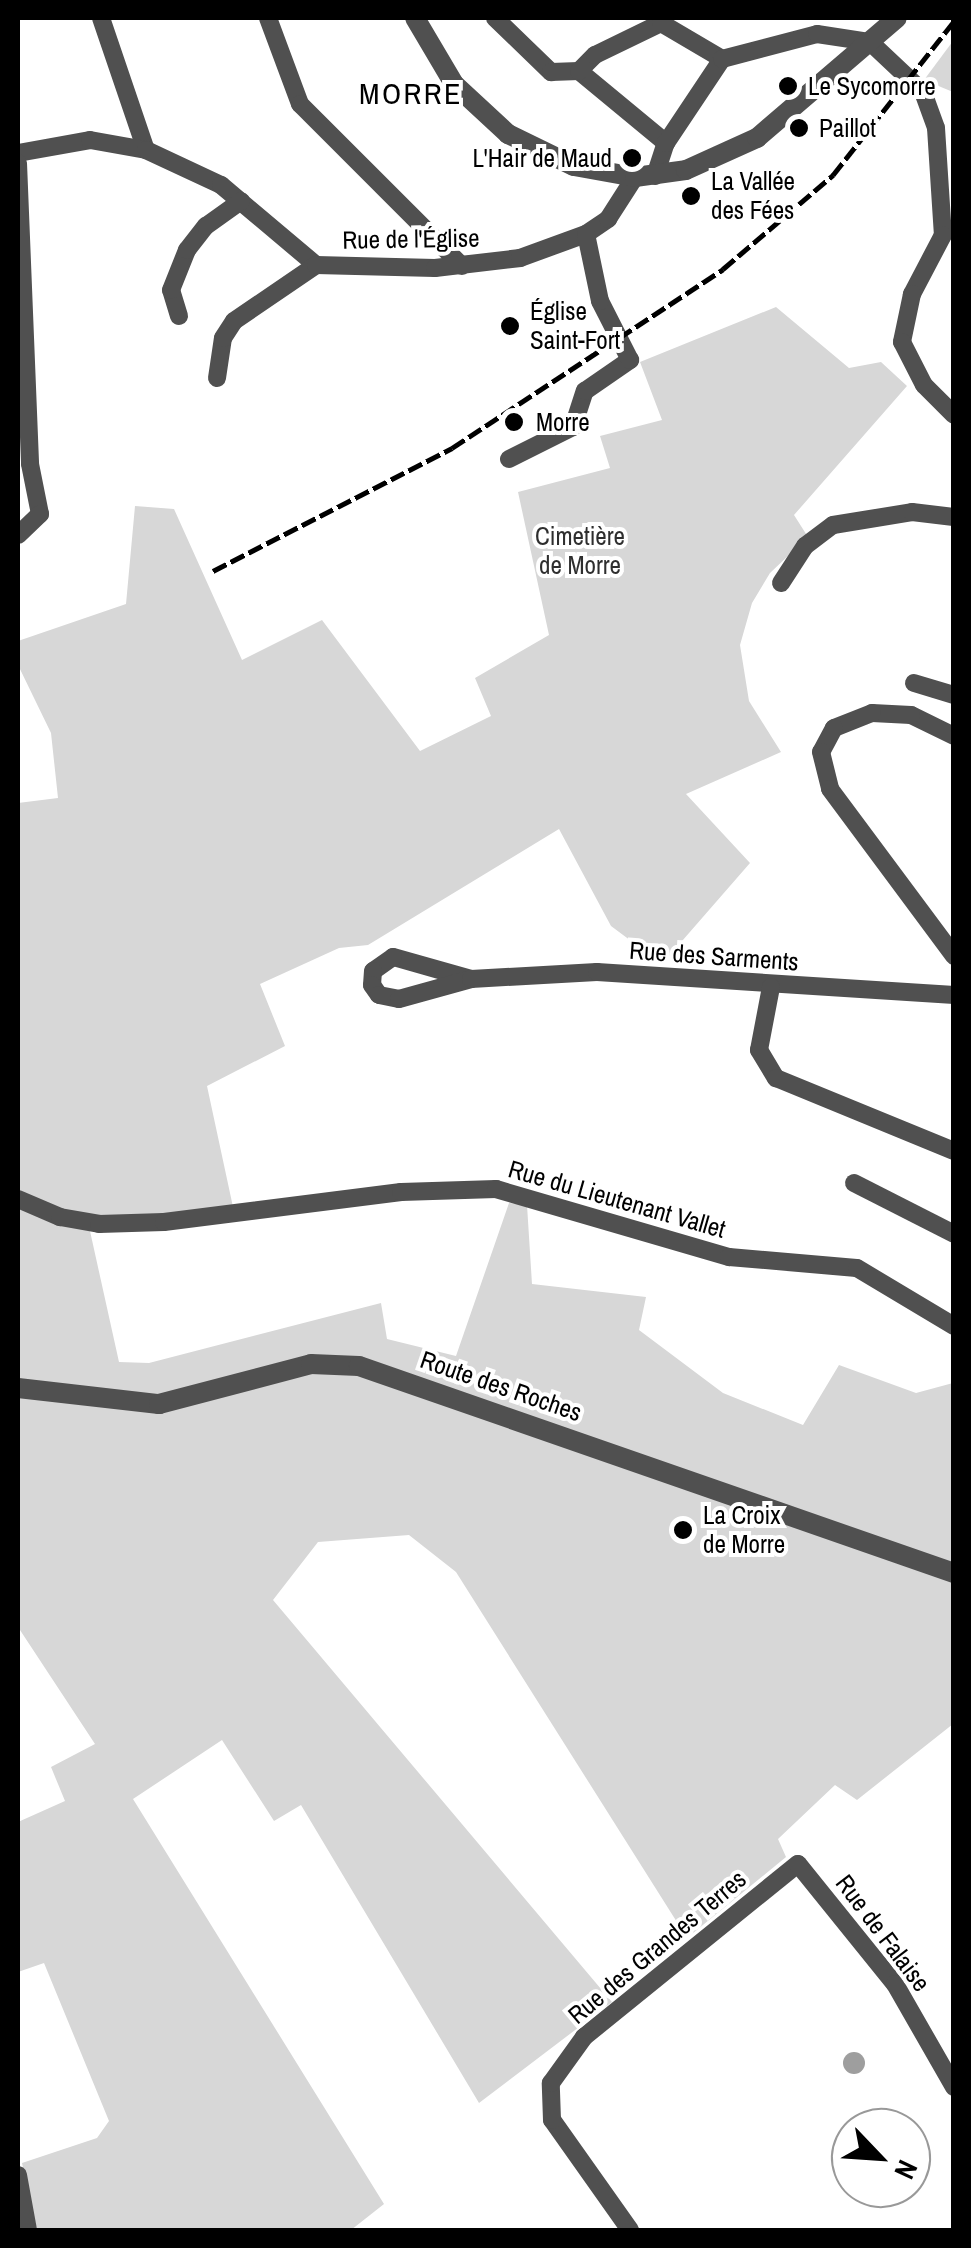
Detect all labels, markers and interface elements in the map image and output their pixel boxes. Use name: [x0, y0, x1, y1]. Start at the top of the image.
place label: Le Sycomorre: [808, 71, 936, 101]
district label: MORRE: [359, 75, 463, 111]
marker: Le Sycomorre: [777, 75, 799, 97]
place label: Paillot: [819, 113, 876, 143]
marker: Paillot: [788, 117, 810, 139]
place label: L'Hair de Maud: [472, 143, 612, 173]
marker: L'Hair de Maud: [621, 147, 643, 169]
place label: La Vallée des Fées: [711, 167, 795, 226]
marker: La Vallée des Fées: [680, 185, 702, 207]
street label: Rue de l'Église: [342, 223, 480, 255]
place label: Église Saint-Fort: [530, 297, 620, 356]
marker: Église Saint-Fort: [499, 315, 521, 337]
place label: Morre: [536, 407, 590, 437]
marker: Morre: [501, 409, 527, 435]
park label: Cimetière de Morre: [535, 522, 625, 581]
street label: Rue des Sarments: [628, 935, 800, 977]
street label: Rue du Lieutenant Vallet: [505, 1154, 729, 1244]
street label: Route des Roches: [416, 1344, 586, 1428]
place label: La Croix de Morre: [703, 1501, 785, 1560]
marker: La Croix de Morre: [672, 1519, 694, 1541]
street label: Rue des Grandes Terres: [562, 1864, 752, 2030]
street label: Rue de Falaise: [829, 1869, 937, 1997]
north arrow: [831, 2108, 931, 2208]
text: N: [886, 2154, 927, 2185]

